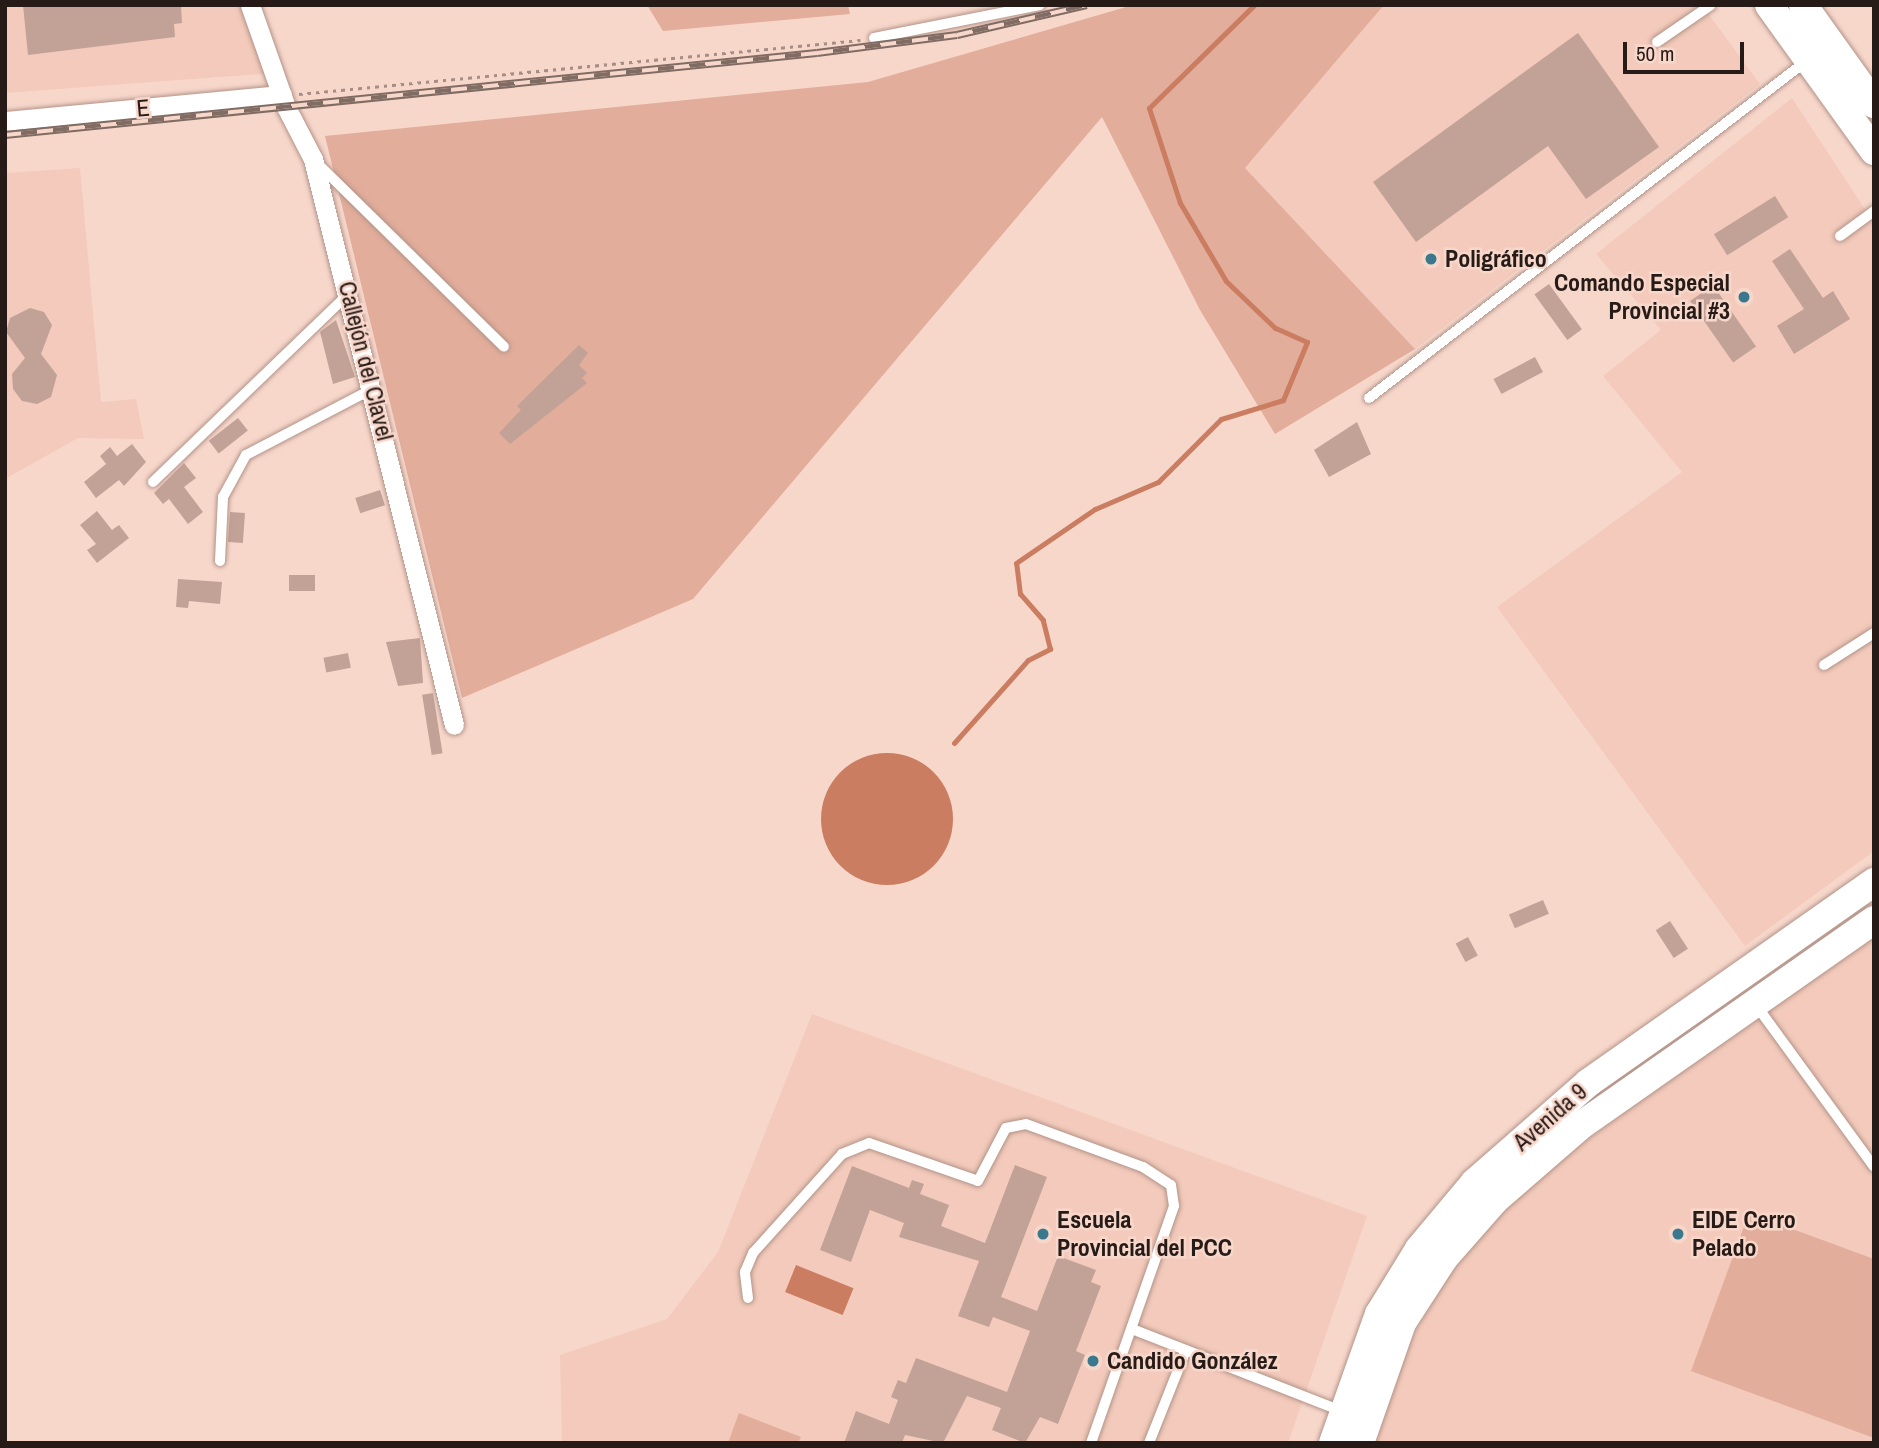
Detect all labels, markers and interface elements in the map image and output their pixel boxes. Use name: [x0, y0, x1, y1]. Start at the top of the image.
scale bar: [1627, 28, 1748, 72]
text: 50 m: [1636, 39, 1674, 68]
street label: E: [135, 93, 151, 123]
place label: Poligráfico: [1445, 245, 1547, 273]
marker: Poligráfico: [1423, 251, 1439, 267]
place label: Comando Especial Provincial #3: [1554, 269, 1730, 325]
street label: Callejón del Clavel: [332, 278, 400, 444]
marker: Comando Especial Provincial #3: [1736, 289, 1752, 305]
street label: Avenida 9: [1507, 1077, 1593, 1157]
place label: Escuela Provincial del PCC: [1057, 1206, 1232, 1262]
place label: EIDE Cerro Pelado: [1692, 1206, 1796, 1262]
marker: Escuela Provincial del PCC: [1035, 1226, 1051, 1242]
marker: EIDE Cerro Pelado: [1670, 1226, 1686, 1242]
place label: Candido González: [1107, 1347, 1278, 1375]
marker: Candido González: [1085, 1353, 1101, 1369]

